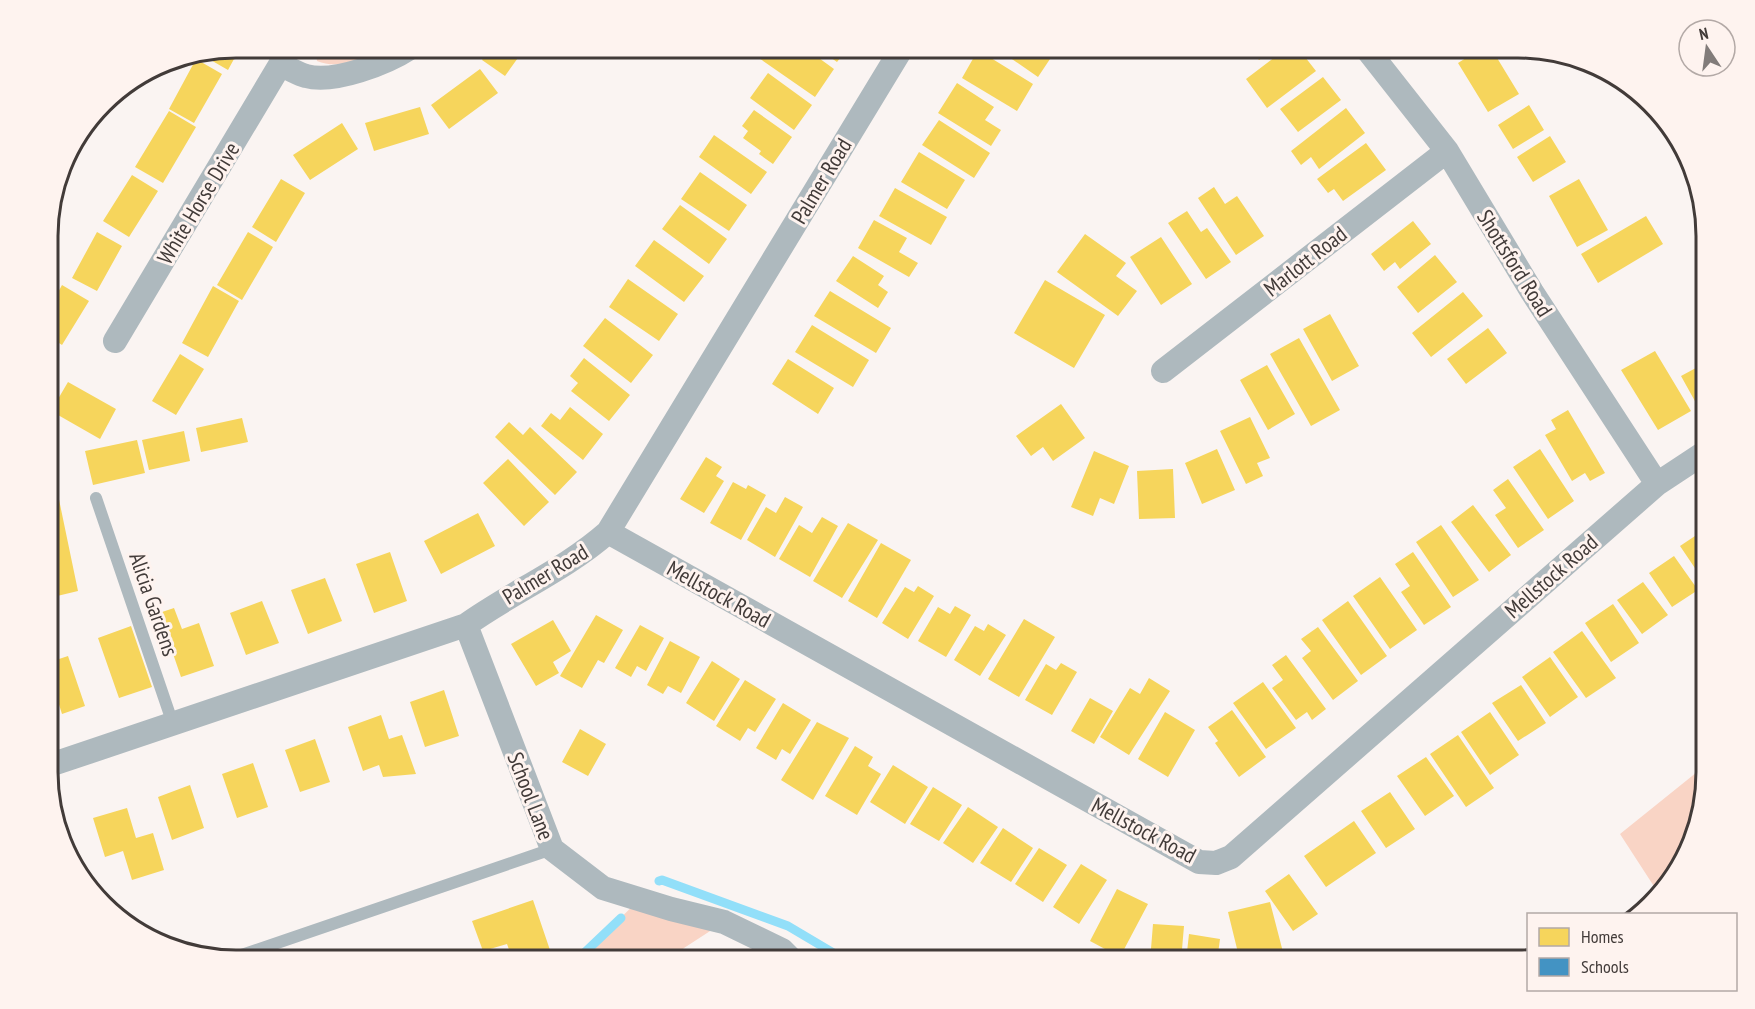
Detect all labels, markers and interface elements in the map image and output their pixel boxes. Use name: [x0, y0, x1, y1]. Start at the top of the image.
north arrow: [1677, 18, 1737, 78]
text: N: [1697, 23, 1710, 44]
street label: Palmer Road: [785, 133, 857, 229]
street label: White Horse Drive: [151, 137, 245, 269]
street label: Shottsford Road: [1471, 204, 1559, 322]
street label: Marlott Road: [1258, 220, 1352, 302]
street label: Mellstock Road: [1499, 528, 1603, 624]
street label: Palmer Road: [497, 538, 593, 610]
street label: Alicia Gardens: [123, 549, 185, 659]
street label: Mellstock Road: [662, 554, 776, 634]
street label: School Lane: [501, 748, 561, 844]
street label: Mellstock Road: [1087, 791, 1201, 869]
legend: [1527, 913, 1737, 991]
text: Homes: [1581, 925, 1624, 948]
text: Schools: [1581, 955, 1629, 978]

